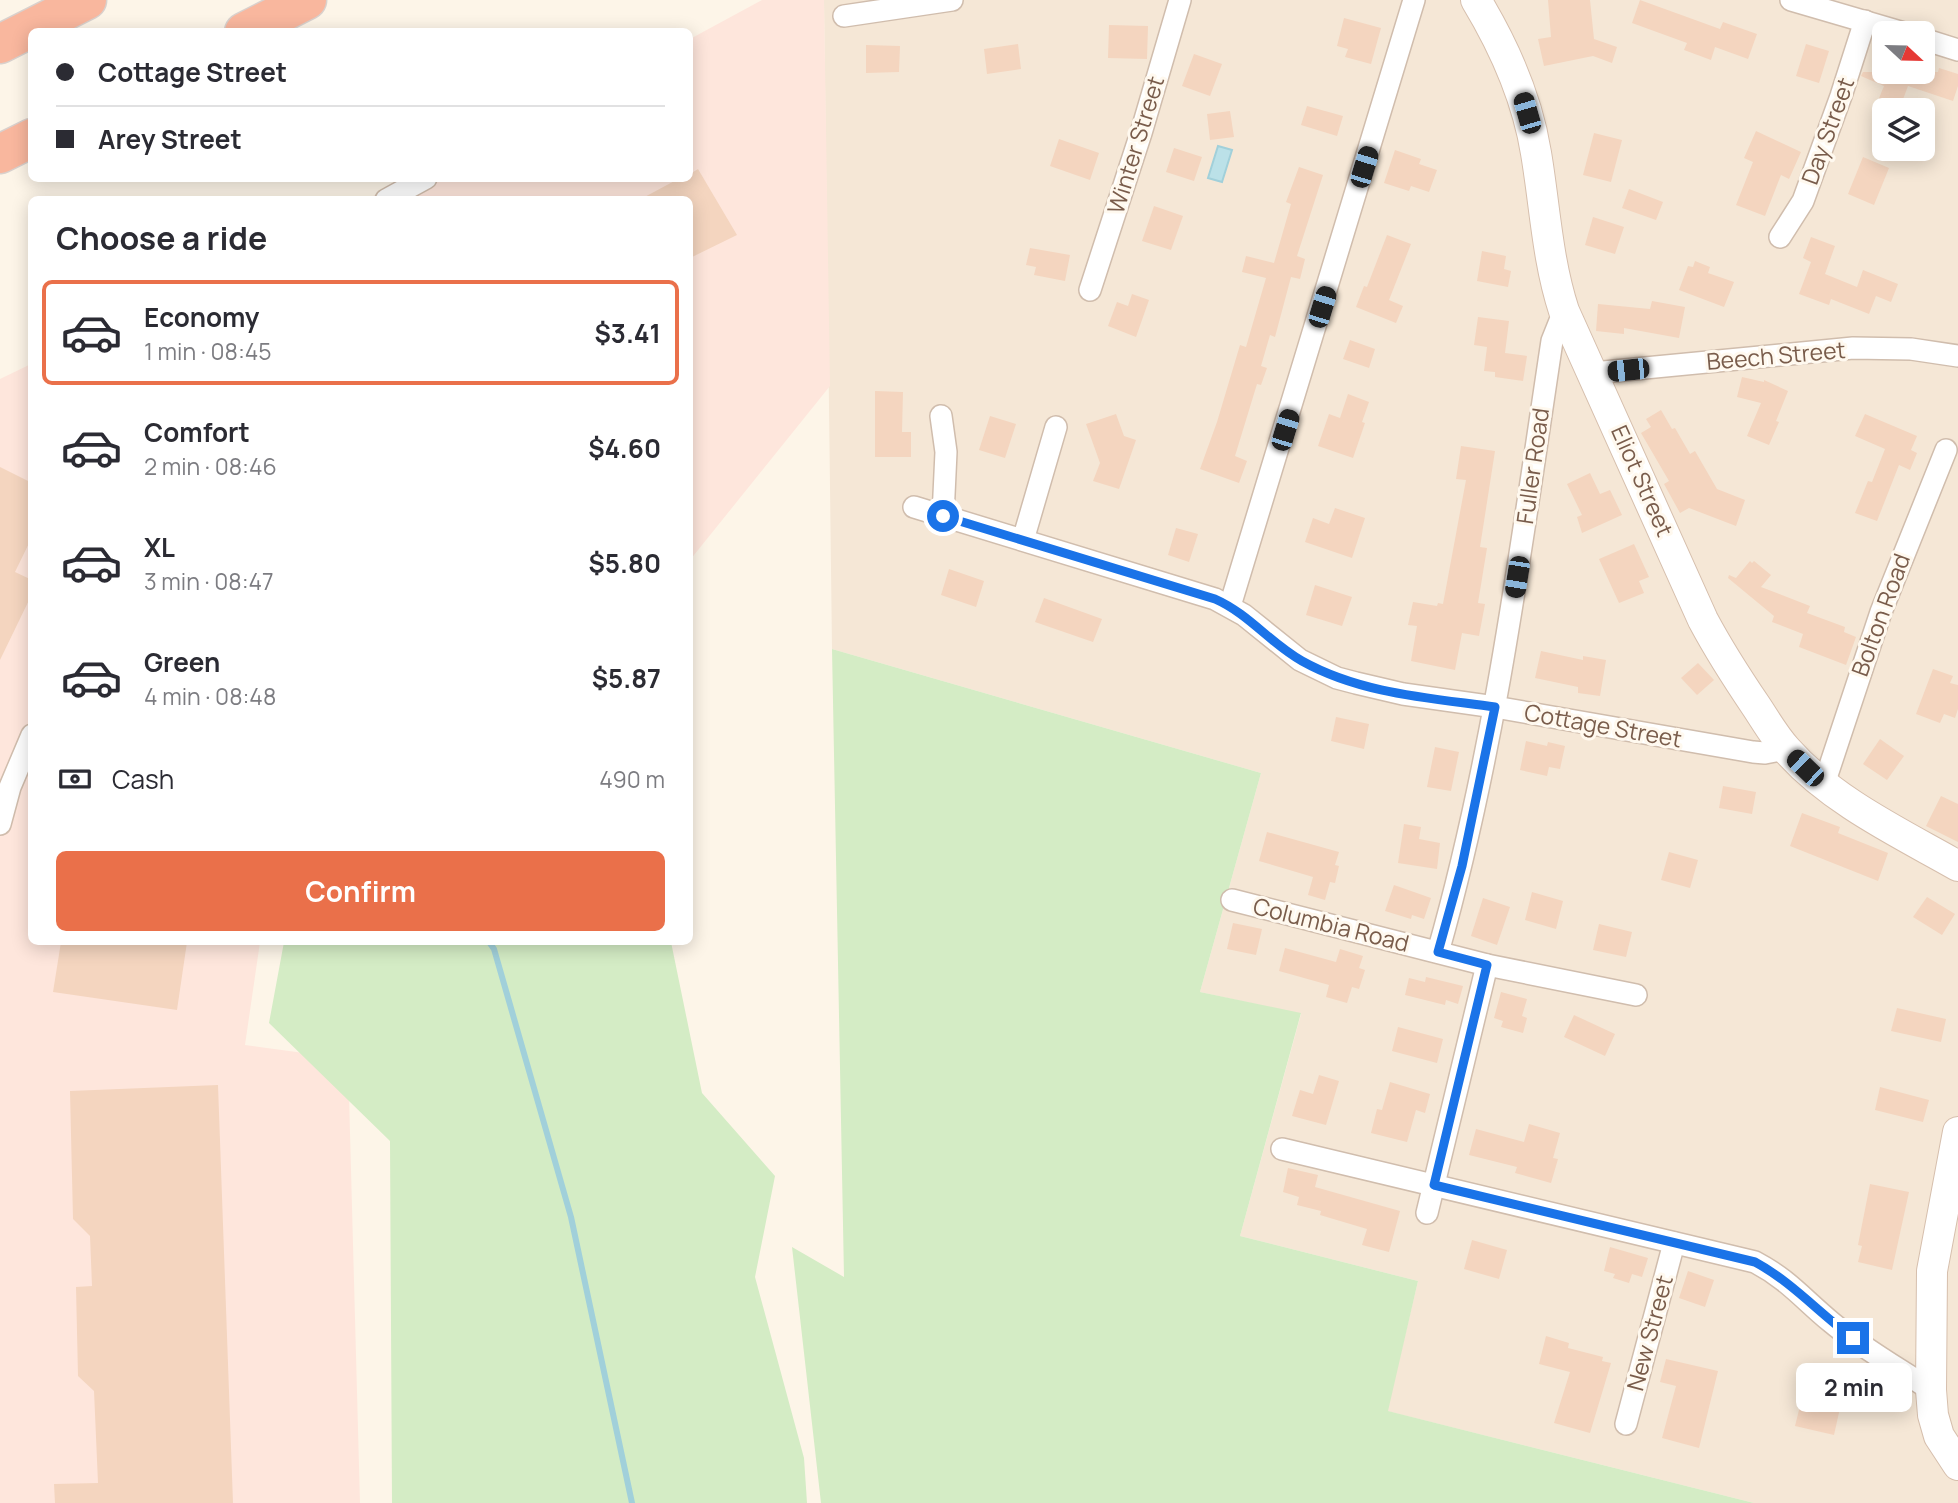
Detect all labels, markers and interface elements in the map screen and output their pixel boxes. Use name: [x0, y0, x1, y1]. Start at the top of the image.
north arrow: [1872, 21, 1936, 84]
map controls: [1872, 21, 1935, 161]
text: Cottage Street: [98, 54, 287, 90]
street label: Winter Street: [1099, 72, 1171, 218]
street label: Day Street: [1793, 73, 1861, 189]
car: [1512, 90, 1543, 136]
button: layers: [1872, 98, 1935, 161]
text: Arey Street: [98, 121, 242, 157]
car: [1348, 144, 1381, 190]
text: Choose a ride: [56, 216, 267, 260]
car: [1306, 284, 1339, 330]
text: Economy: [144, 299, 259, 335]
icon: car: [60, 301, 123, 364]
text: $3.41: [594, 315, 661, 351]
street label: Beech Street: [1705, 333, 1847, 377]
text: 1 min · 08:45: [144, 335, 272, 367]
car: [1607, 357, 1650, 383]
street label: Fuller Road: [1508, 406, 1556, 526]
car: [1269, 407, 1302, 453]
text: Comfort: [144, 414, 250, 450]
icon: car: [60, 416, 123, 479]
street label: Eliot Street: [1604, 420, 1682, 541]
text: $4.60: [588, 430, 661, 466]
text: 2 min · 08:46: [144, 450, 277, 482]
route start: [927, 500, 959, 532]
text: XL: [144, 529, 175, 565]
icon: car: [60, 531, 123, 594]
text: $5.80: [589, 545, 661, 581]
street label: Bolton Road: [1843, 549, 1917, 680]
car: [1504, 555, 1531, 599]
text: 3 min · 08:47: [144, 565, 274, 597]
text: Green: [144, 644, 220, 680]
icon: car: [60, 646, 123, 709]
text: $5.87: [592, 660, 661, 696]
text: 4 min · 08:48: [144, 680, 276, 712]
street label: Cottage Street: [1522, 695, 1684, 755]
car: [1783, 746, 1828, 790]
icon: cash: [56, 760, 94, 798]
text: Cash: [112, 761, 174, 797]
text: 490 m: [599, 763, 665, 795]
button: Confirm: [56, 851, 665, 931]
street label: Columbia Road: [1250, 889, 1412, 959]
street label: New Street: [1618, 1271, 1680, 1394]
route end: [1837, 1322, 1869, 1354]
callout: 2 min: [1795, 1362, 1911, 1412]
text: 2 min: [1824, 1371, 1884, 1403]

